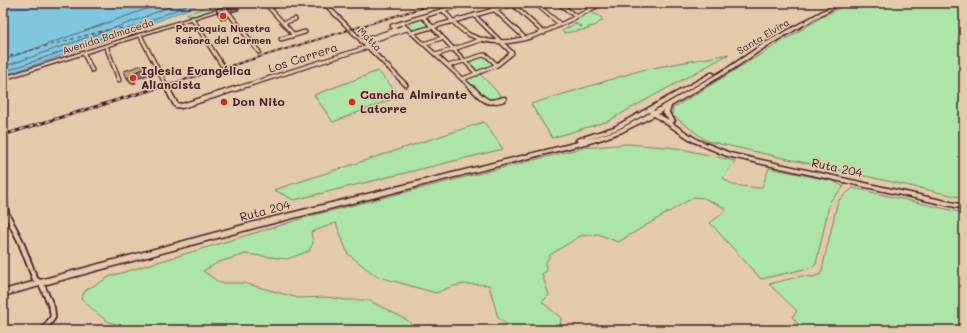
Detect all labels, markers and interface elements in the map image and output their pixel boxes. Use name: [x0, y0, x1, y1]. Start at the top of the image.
marker: Parroquia Nuestra Señora del Carmen: [218, 11, 228, 21]
street label: Avenida Balmaceda: [60, 15, 156, 57]
street label: Santa Elvira: [734, 15, 792, 57]
place label: Parroquia Nuestra Señora del Carmen: [175, 21, 271, 47]
street label: Matta: [355, 24, 385, 54]
street label: Los Carrera: [266, 38, 339, 76]
place label: Iglesia Evangélica Aliancista: [141, 62, 251, 92]
marker: Iglesia Evangélica Aliancista: [128, 73, 138, 83]
place label: Cancha Almirante Latorre: [360, 86, 467, 116]
place label: Don Nito: [232, 93, 285, 109]
marker: Don Nito: [219, 97, 229, 107]
marker: Cancha Almirante Latorre: [347, 97, 357, 107]
street label: Ruta 204: [810, 154, 864, 180]
street label: Ruta 204: [238, 196, 292, 224]

